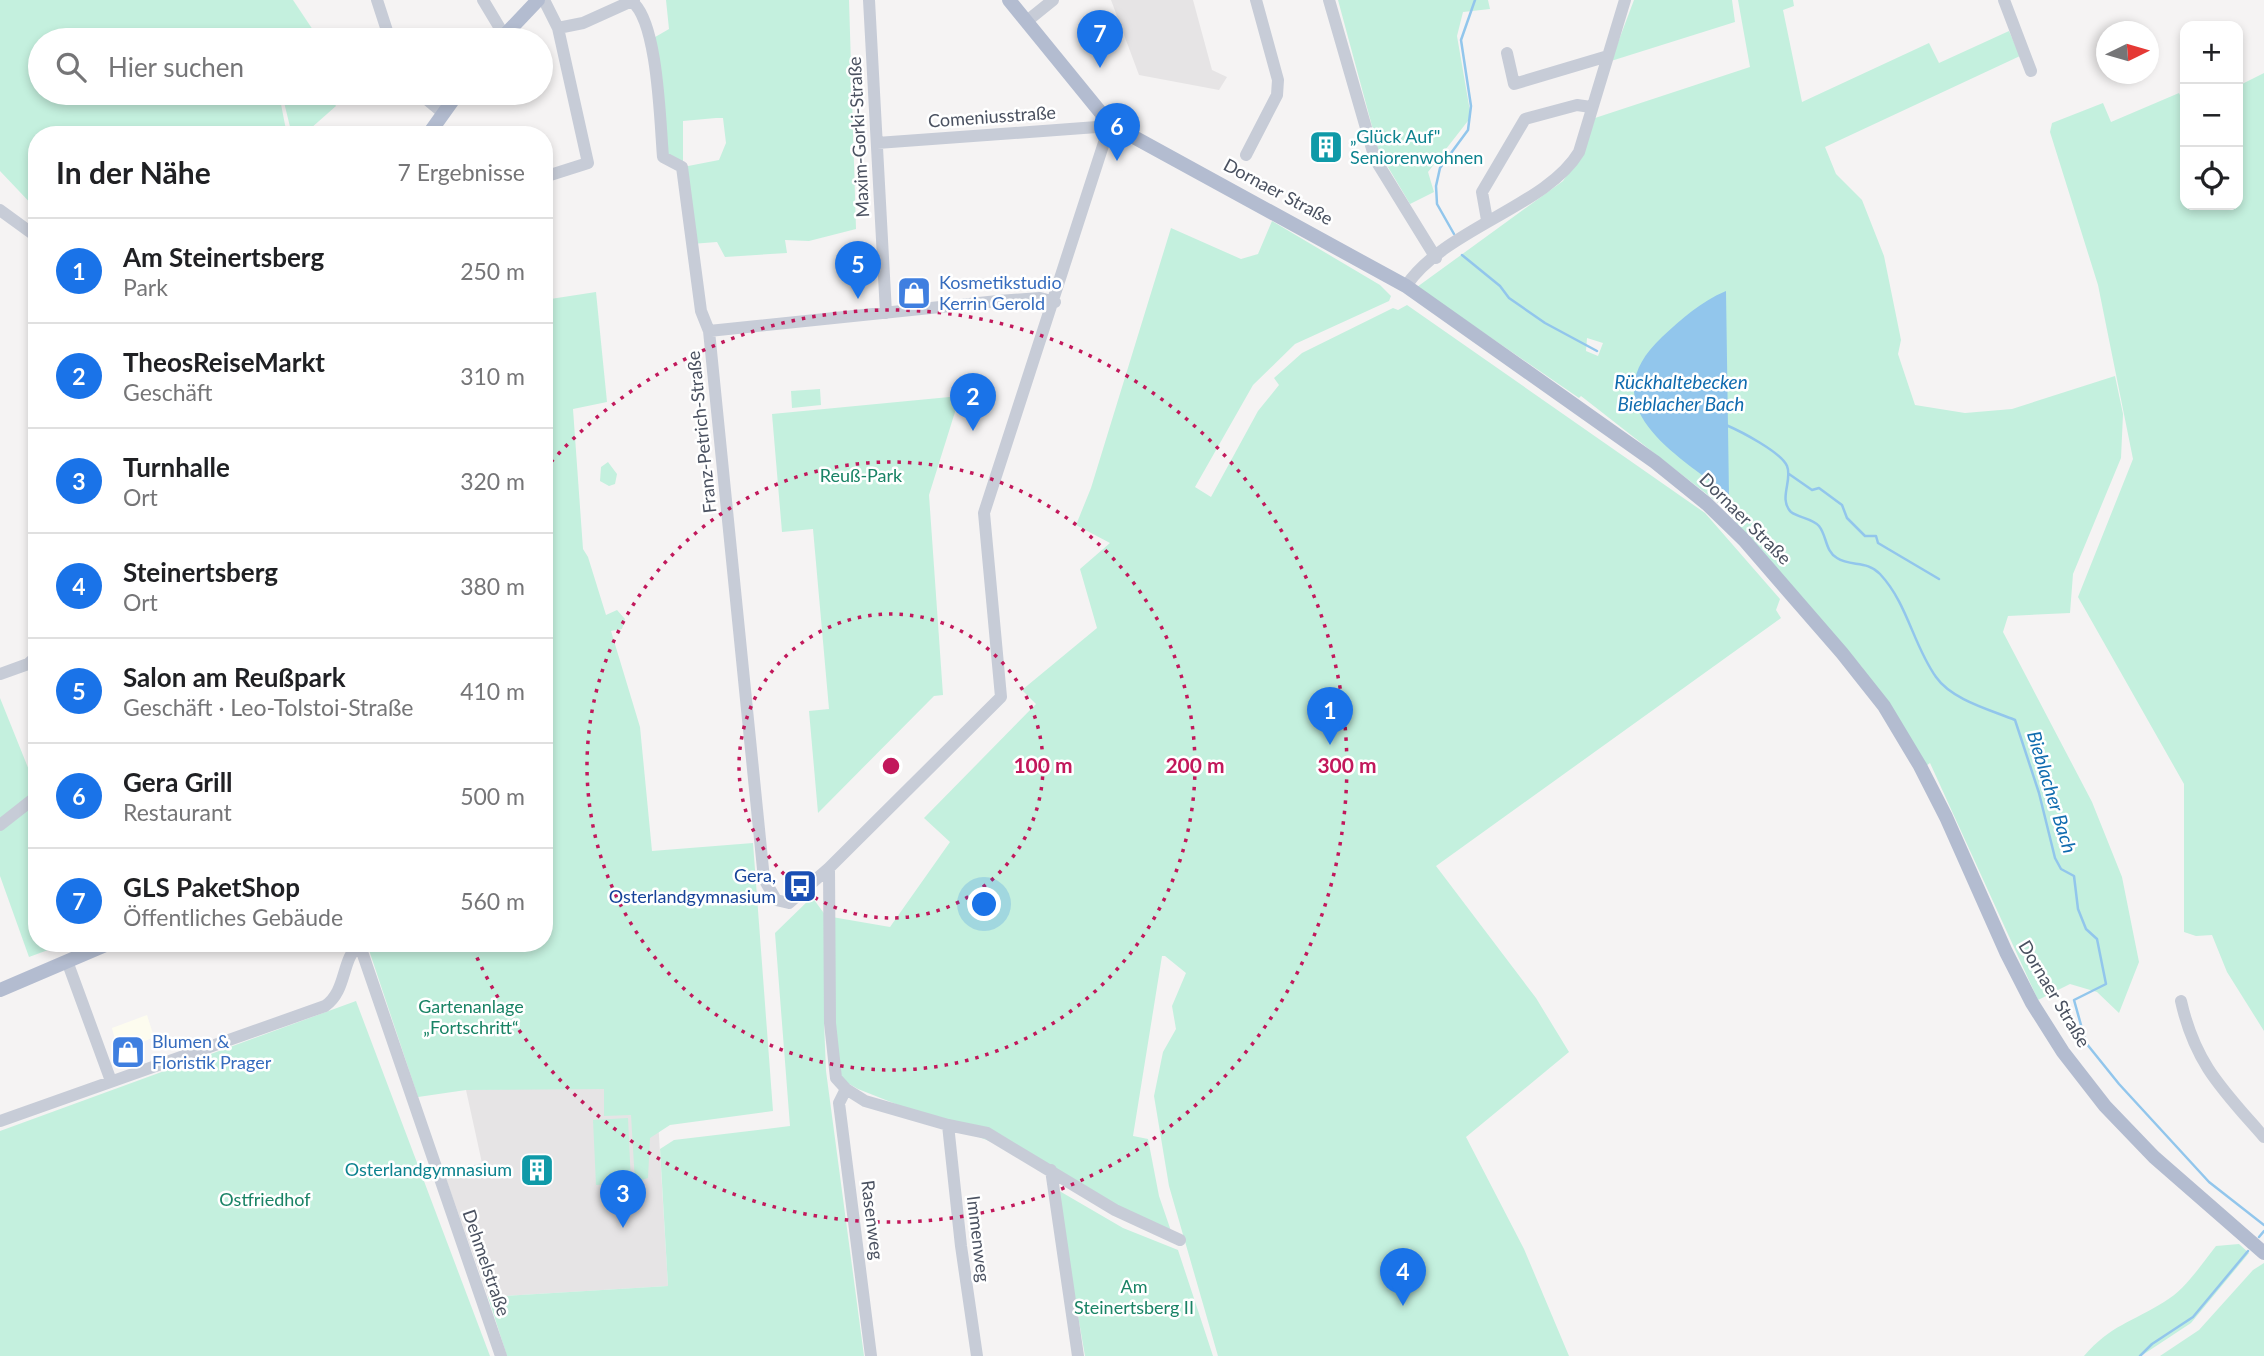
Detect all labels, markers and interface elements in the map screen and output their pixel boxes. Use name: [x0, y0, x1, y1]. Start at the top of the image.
pin: 7: [1077, 10, 1123, 68]
north arrow: [2096, 21, 2159, 84]
map controls: [2180, 21, 2243, 210]
button: +: [2180, 21, 2243, 84]
search box: [28, 28, 553, 105]
icon: search: [52, 48, 90, 86]
text: Hier suchen: [108, 51, 244, 83]
street label: Maxim-Gorki-Straße: [843, 56, 873, 218]
button: −: [2180, 84, 2243, 147]
street label: Comeniusstraße: [927, 101, 1057, 131]
pin: 6: [1094, 103, 1140, 161]
place label: „Glück Auf" Seniorenwohnen: [1350, 125, 1483, 168]
building icon: „Glück Auf" Seniorenwohnen: [1307, 128, 1345, 166]
button: locate: [2180, 147, 2243, 210]
street label: Dornaer Straße: [1220, 153, 1337, 229]
text: In der Nähe: [56, 154, 211, 190]
text: 7 Ergebnisse: [397, 158, 525, 186]
text: Am Steinertsberg: [123, 241, 324, 273]
pin: 5: [835, 241, 881, 299]
text: 1: [72, 257, 86, 285]
text: 250 m: [460, 257, 525, 285]
place label: Kosmetikstudio Kerrin Gerold: [939, 271, 1062, 314]
text: Park: [123, 273, 168, 301]
shop icon: Kosmetikstudio Kerrin Gerold: [895, 274, 933, 312]
text: TheosReiseMarkt: [123, 346, 325, 378]
street label: Franz-Petrich-Straße: [682, 350, 720, 514]
text: 2: [72, 362, 86, 390]
text: 310 m: [460, 362, 525, 390]
water label: Rückhaltebecken Bieblacher Bach: [1614, 370, 1748, 415]
pin: 2: [950, 373, 996, 431]
text: Geschäft: [123, 378, 213, 406]
text: Turnhalle: [123, 451, 230, 483]
park label: Reuß-Park: [820, 464, 903, 486]
text: 3: [72, 467, 86, 495]
text: 320 m: [460, 467, 525, 495]
street label: Dornaer Straße: [1695, 468, 1796, 569]
text: Ort: [123, 483, 158, 511]
text: Steinertsberg: [123, 556, 278, 588]
text: 4: [72, 572, 86, 600]
text: 380 m: [460, 572, 525, 600]
text: Ort: [123, 588, 158, 616]
text: Salon am Reußpark: [123, 661, 346, 693]
text: 5: [72, 677, 86, 705]
text: 410 m: [460, 677, 525, 705]
pin: 1: [1307, 687, 1353, 745]
text: Geschäft · Leo-Tolstoi-Straße: [123, 693, 413, 721]
water label: Bieblacher Bach: [2023, 728, 2082, 856]
text: 100 m: [1013, 752, 1073, 777]
text: 200 m: [1165, 752, 1225, 777]
text: 300 m: [1317, 752, 1377, 777]
centre of rings: [879, 754, 903, 778]
text: Gera Grill: [123, 766, 233, 798]
text: 6: [72, 782, 86, 810]
text: 500 m: [460, 782, 525, 810]
text: Restaurant: [123, 798, 232, 826]
place label: Gera, Osterlandgymnasium: [609, 864, 776, 907]
bus stop icon: Gera, Osterlandgymnasium: [781, 867, 819, 905]
text: GLS PaketShop: [123, 871, 300, 903]
text: 7: [72, 887, 86, 915]
text: 560 m: [460, 887, 525, 915]
your location: [967, 887, 1001, 921]
text: Öffentliches Gebäude: [123, 903, 343, 931]
street label: Dornaer Straße: [2014, 936, 2095, 1051]
park label: Gartenanlage „Fortschritt“: [418, 995, 524, 1038]
place label: Blumen & Floristik Prager: [152, 1030, 272, 1073]
shop icon: Blumen & Floristik Prager: [109, 1033, 147, 1071]
building icon: Osterlandgymnasium: [518, 1151, 556, 1189]
place label: Osterlandgymnasium: [345, 1158, 512, 1180]
pin: 3: [600, 1170, 646, 1228]
street label: Rasenweg: [857, 1179, 889, 1261]
park label: Ostfriedhof: [219, 1188, 311, 1210]
street label: Immenweg: [963, 1194, 995, 1283]
street label: Dehmelstraße: [458, 1207, 515, 1319]
pin: 4: [1380, 1248, 1426, 1306]
park label: Am Steinertsberg II: [1074, 1275, 1194, 1318]

